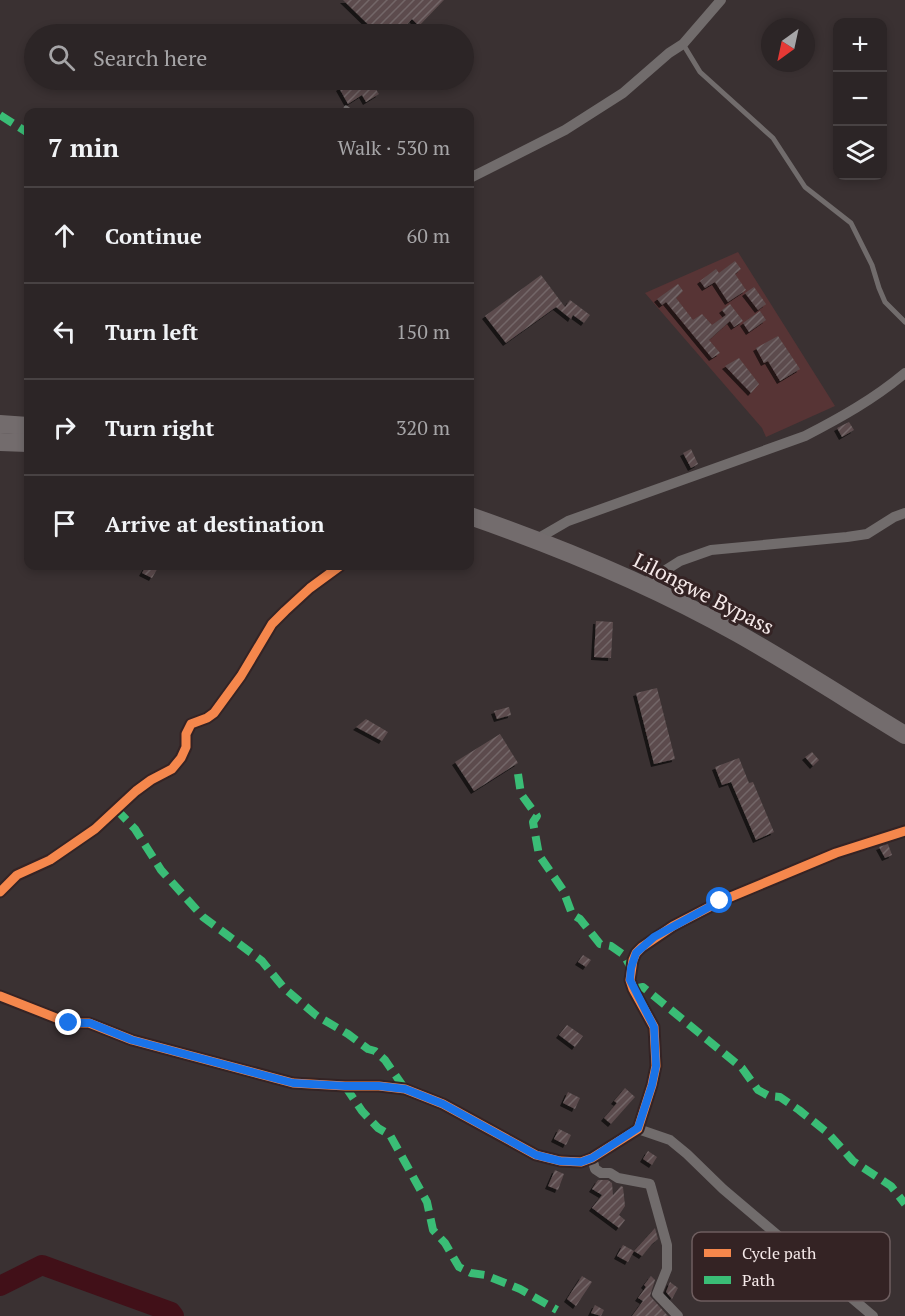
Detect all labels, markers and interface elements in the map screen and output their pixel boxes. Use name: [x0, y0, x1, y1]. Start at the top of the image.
north arrow: [761, 18, 815, 72]
map controls: [833, 18, 887, 180]
button: +: [833, 18, 887, 72]
search box: [24, 24, 474, 90]
icon: search: [45, 41, 78, 74]
text: Search here: [93, 43, 207, 72]
button: −: [833, 72, 887, 126]
button: layers: [833, 126, 887, 180]
text: 7 min: [48, 130, 119, 164]
text: Walk · 530 m: [338, 134, 450, 161]
icon: ahead: [48, 219, 81, 252]
text: Continue: [105, 221, 202, 250]
text: 60 m: [407, 222, 450, 249]
icon: left: [48, 315, 81, 348]
text: Turn left: [105, 317, 198, 346]
text: 150 m: [396, 318, 450, 345]
icon: right: [48, 411, 81, 444]
text: Turn right: [105, 413, 214, 442]
text: 320 m: [396, 414, 450, 441]
icon: arrive: [48, 507, 81, 540]
text: Arrive at destination: [105, 509, 324, 538]
street label: Lilongwe Bypass: [629, 546, 779, 640]
route start: [706, 887, 732, 913]
route end: [55, 1009, 81, 1035]
legend: [692, 1232, 890, 1301]
text: Cycle path: [742, 1242, 817, 1264]
text: Path: [742, 1269, 776, 1291]

